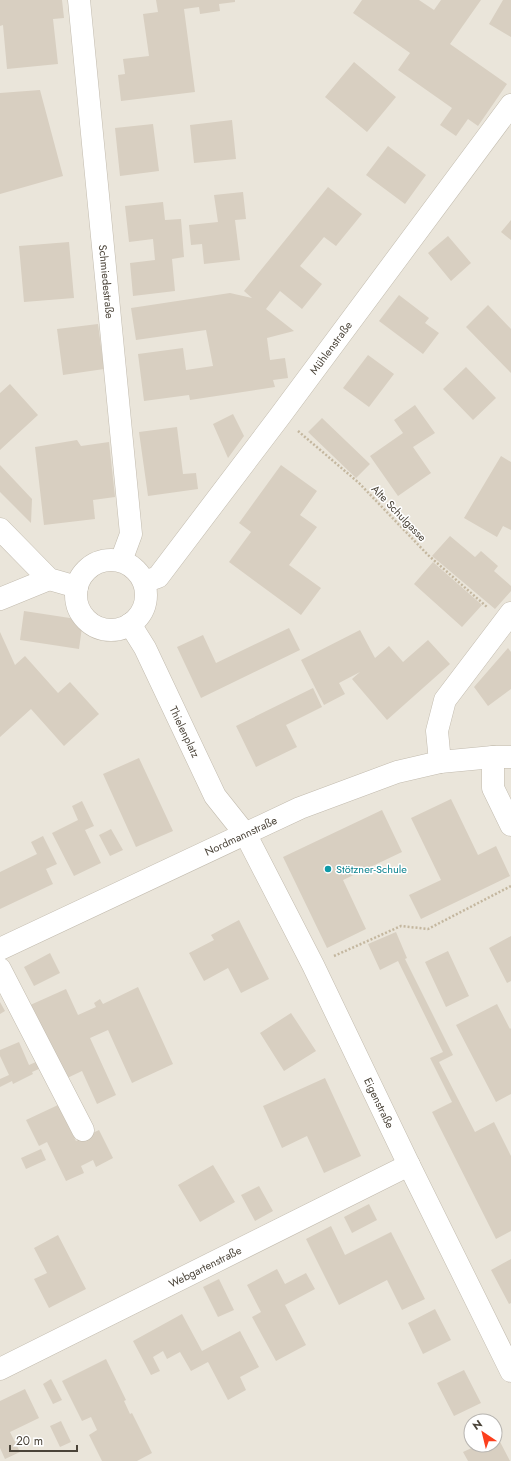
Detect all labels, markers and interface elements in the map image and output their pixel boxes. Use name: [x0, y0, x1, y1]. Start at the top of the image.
street label: Schmiedestraße: [95, 244, 118, 320]
street label: Mühlenstraße: [306, 318, 356, 378]
street label: Alte Schulgasse: [368, 481, 430, 545]
street label: Thielenplatz: [166, 703, 204, 760]
street label: Nordmannstraße: [202, 812, 280, 860]
place label: Stötzner-Schule: [336, 861, 407, 877]
marker: Stötzner-Schule: [323, 864, 333, 874]
street label: Eigenstraße: [360, 1075, 398, 1131]
street label: Webgartenstraße: [166, 1242, 244, 1292]
north arrow: [463, 1413, 503, 1453]
text: N: [469, 1416, 485, 1434]
scale bar: [10, 1427, 77, 1453]
text: 20 m: [16, 1432, 43, 1450]

